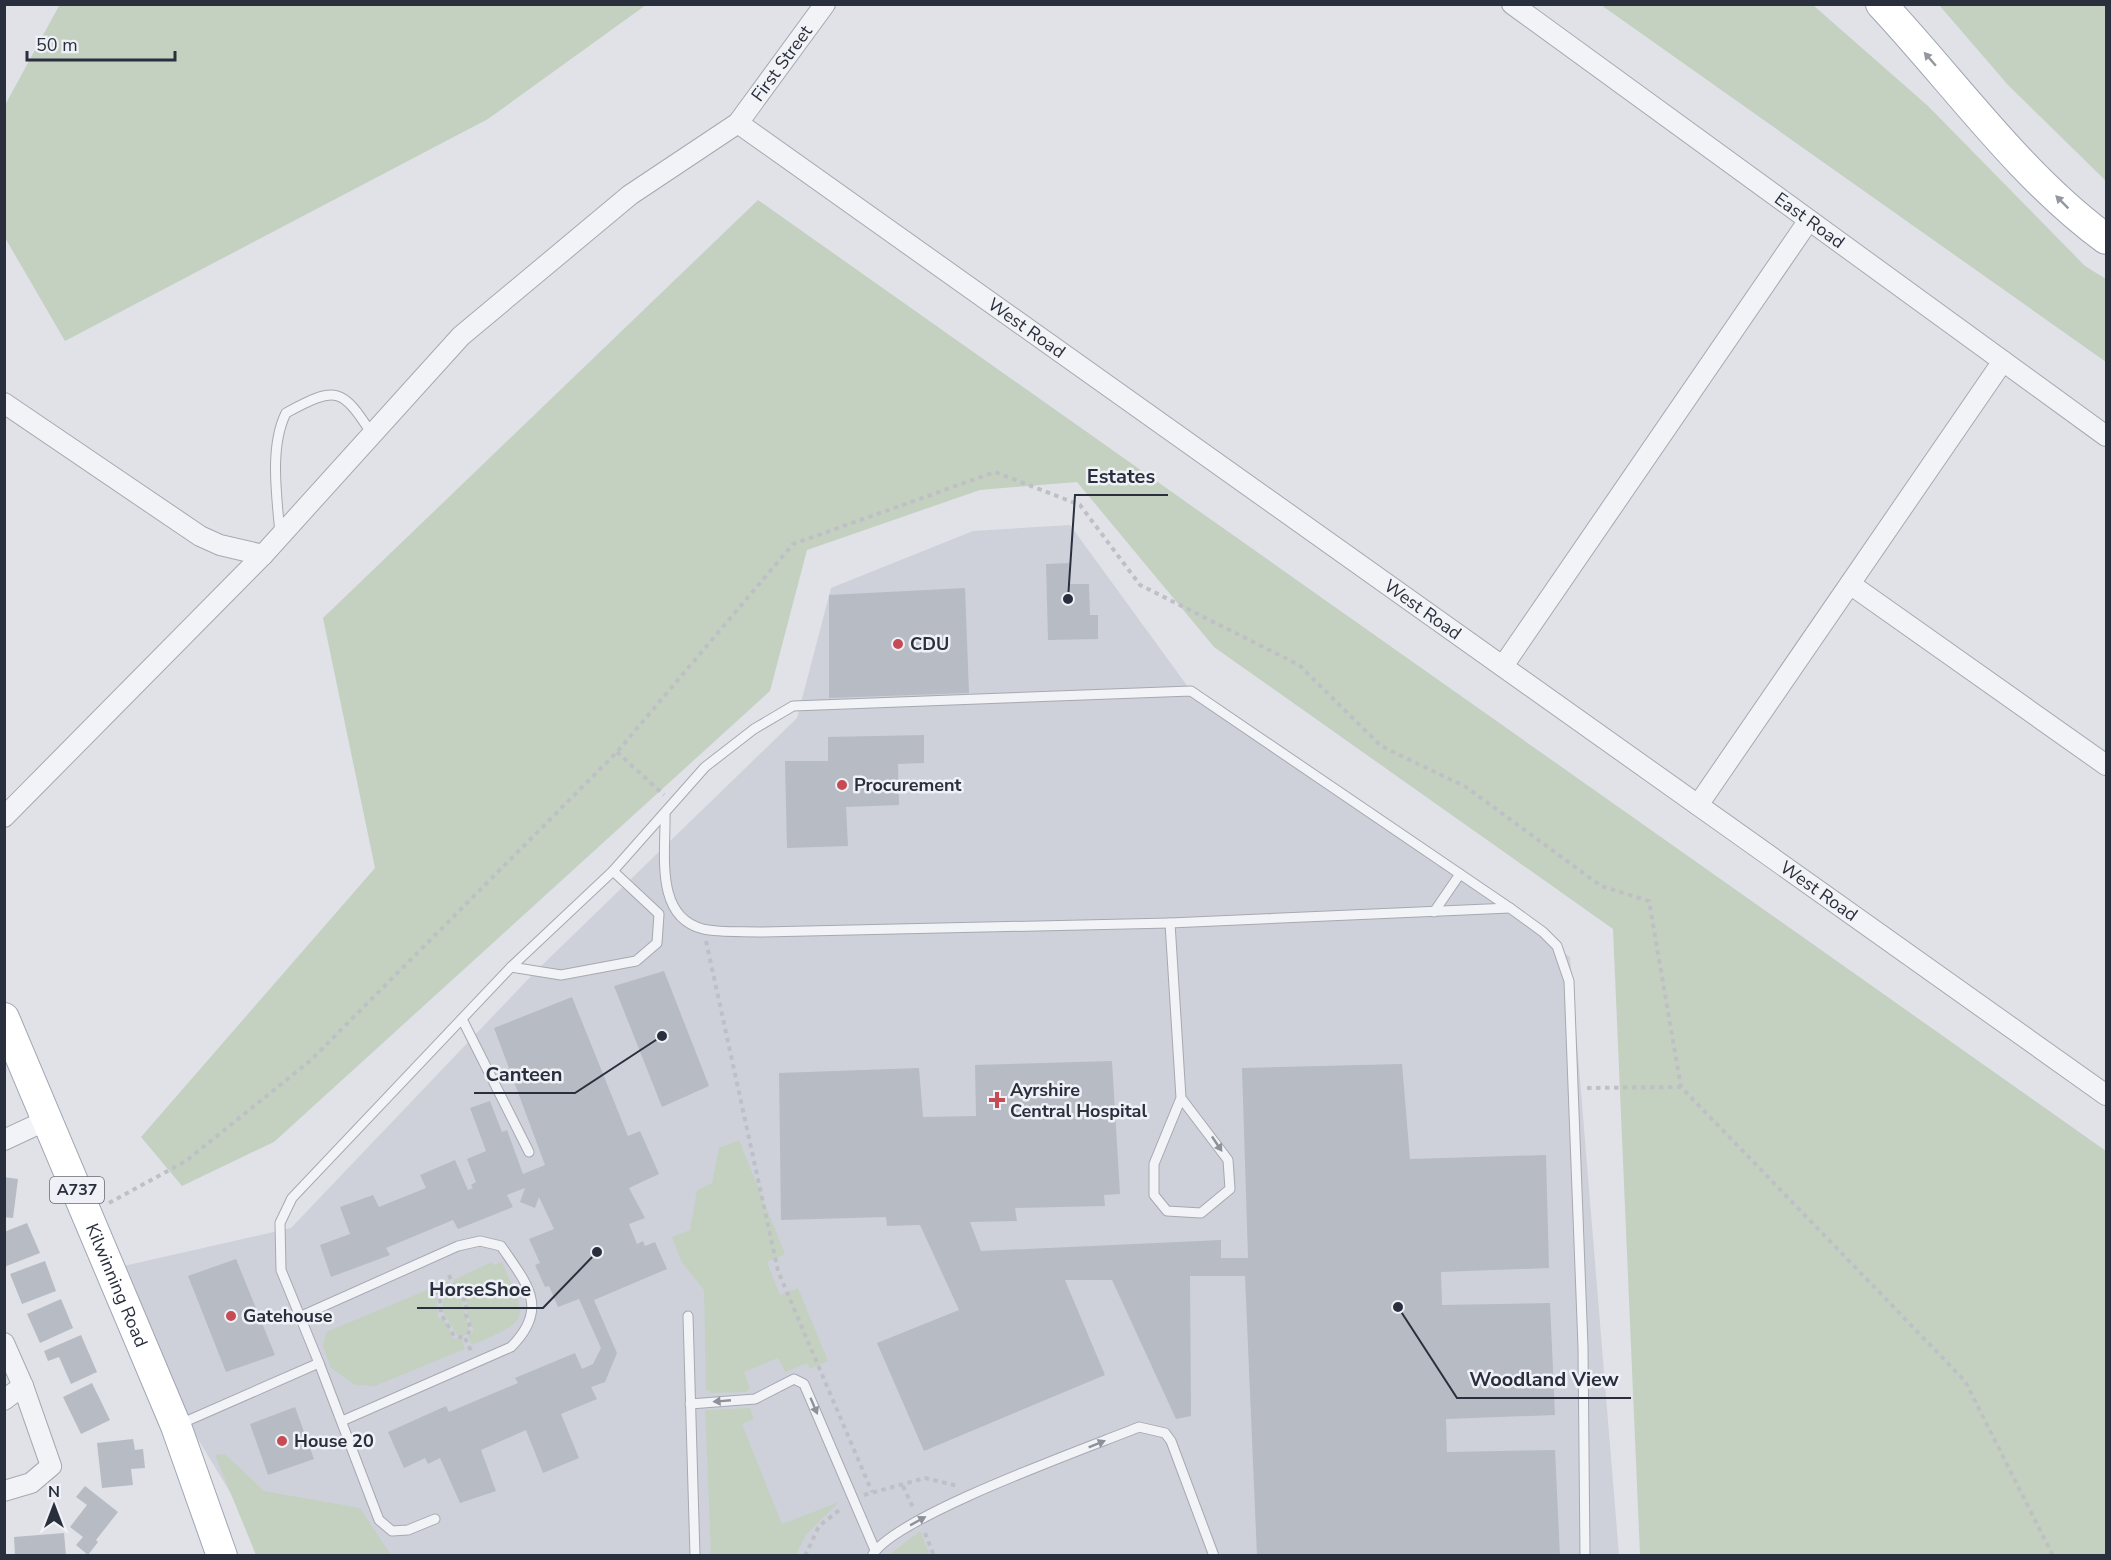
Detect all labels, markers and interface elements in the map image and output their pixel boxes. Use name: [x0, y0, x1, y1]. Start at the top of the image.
street label: First Street: [746, 20, 818, 106]
scale bar: [27, 24, 176, 62]
text: 50 m: [36, 33, 78, 57]
one-way arrow: [1924, 52, 1937, 67]
street label: East Road: [1770, 187, 1850, 254]
one-way arrow: [2056, 195, 2070, 209]
street label: West Road: [983, 292, 1070, 364]
callout: Estates: [1075, 457, 1168, 495]
text: Estates: [1087, 463, 1155, 490]
street label: West Road: [1379, 574, 1466, 645]
place label: CDU: [910, 632, 949, 656]
marker: CDU: [891, 637, 905, 651]
place label: Procurement: [854, 773, 961, 797]
marker: Procurement: [835, 778, 849, 792]
street label: West Road: [1775, 855, 1862, 927]
callout: Canteen: [474, 1055, 575, 1093]
text: Canteen: [486, 1061, 562, 1088]
place label: Ayrshire Central Hospital: [1010, 1078, 1147, 1123]
marker: Ayrshire Central Hospital: [988, 1091, 1006, 1109]
one-way arrow: [1211, 1136, 1222, 1152]
road number: A737: [50, 1177, 104, 1203]
street label: Kilwinning Road: [80, 1220, 153, 1351]
callout: HorseShoe: [417, 1270, 543, 1308]
text: HorseShoe: [429, 1276, 531, 1303]
place label: Gatehouse: [243, 1304, 333, 1328]
marker: Gatehouse: [224, 1309, 238, 1323]
callout: Woodland View: [1457, 1360, 1631, 1398]
text: Woodland View: [1469, 1366, 1619, 1393]
one-way arrow: [713, 1397, 732, 1406]
one-way arrow: [809, 1398, 819, 1416]
place label: House 20: [294, 1429, 374, 1453]
marker: House 20: [275, 1434, 289, 1448]
one-way arrow: [1088, 1439, 1106, 1448]
north arrow: [24, 1476, 84, 1536]
text: N: [48, 1481, 60, 1503]
one-way arrow: [910, 1516, 927, 1526]

